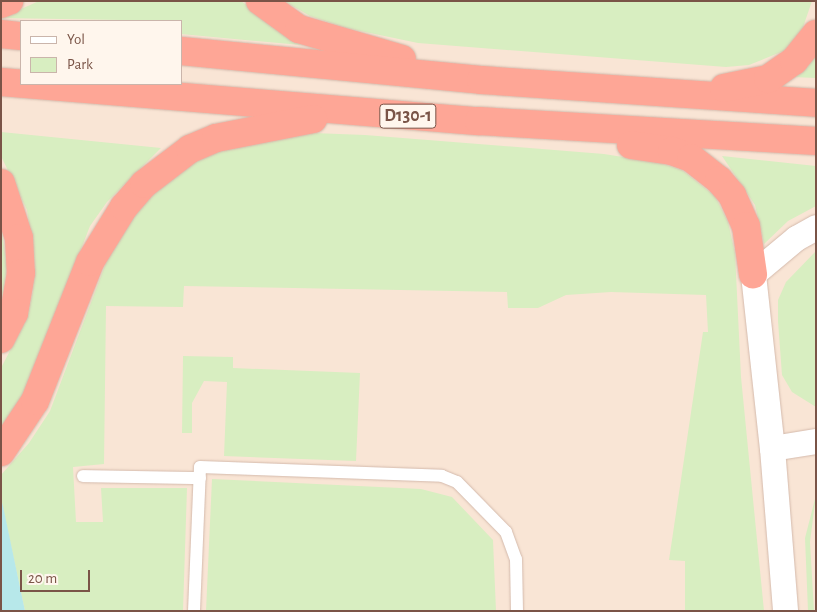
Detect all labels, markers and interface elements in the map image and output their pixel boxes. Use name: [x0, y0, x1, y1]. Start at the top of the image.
legend: [20, 20, 182, 85]
text: Yol: [67, 32, 85, 47]
text: Park: [67, 57, 93, 72]
road number: D130-1: [379, 100, 437, 132]
scale bar: [22, 560, 92, 592]
text: 20 m: [28, 571, 57, 586]

